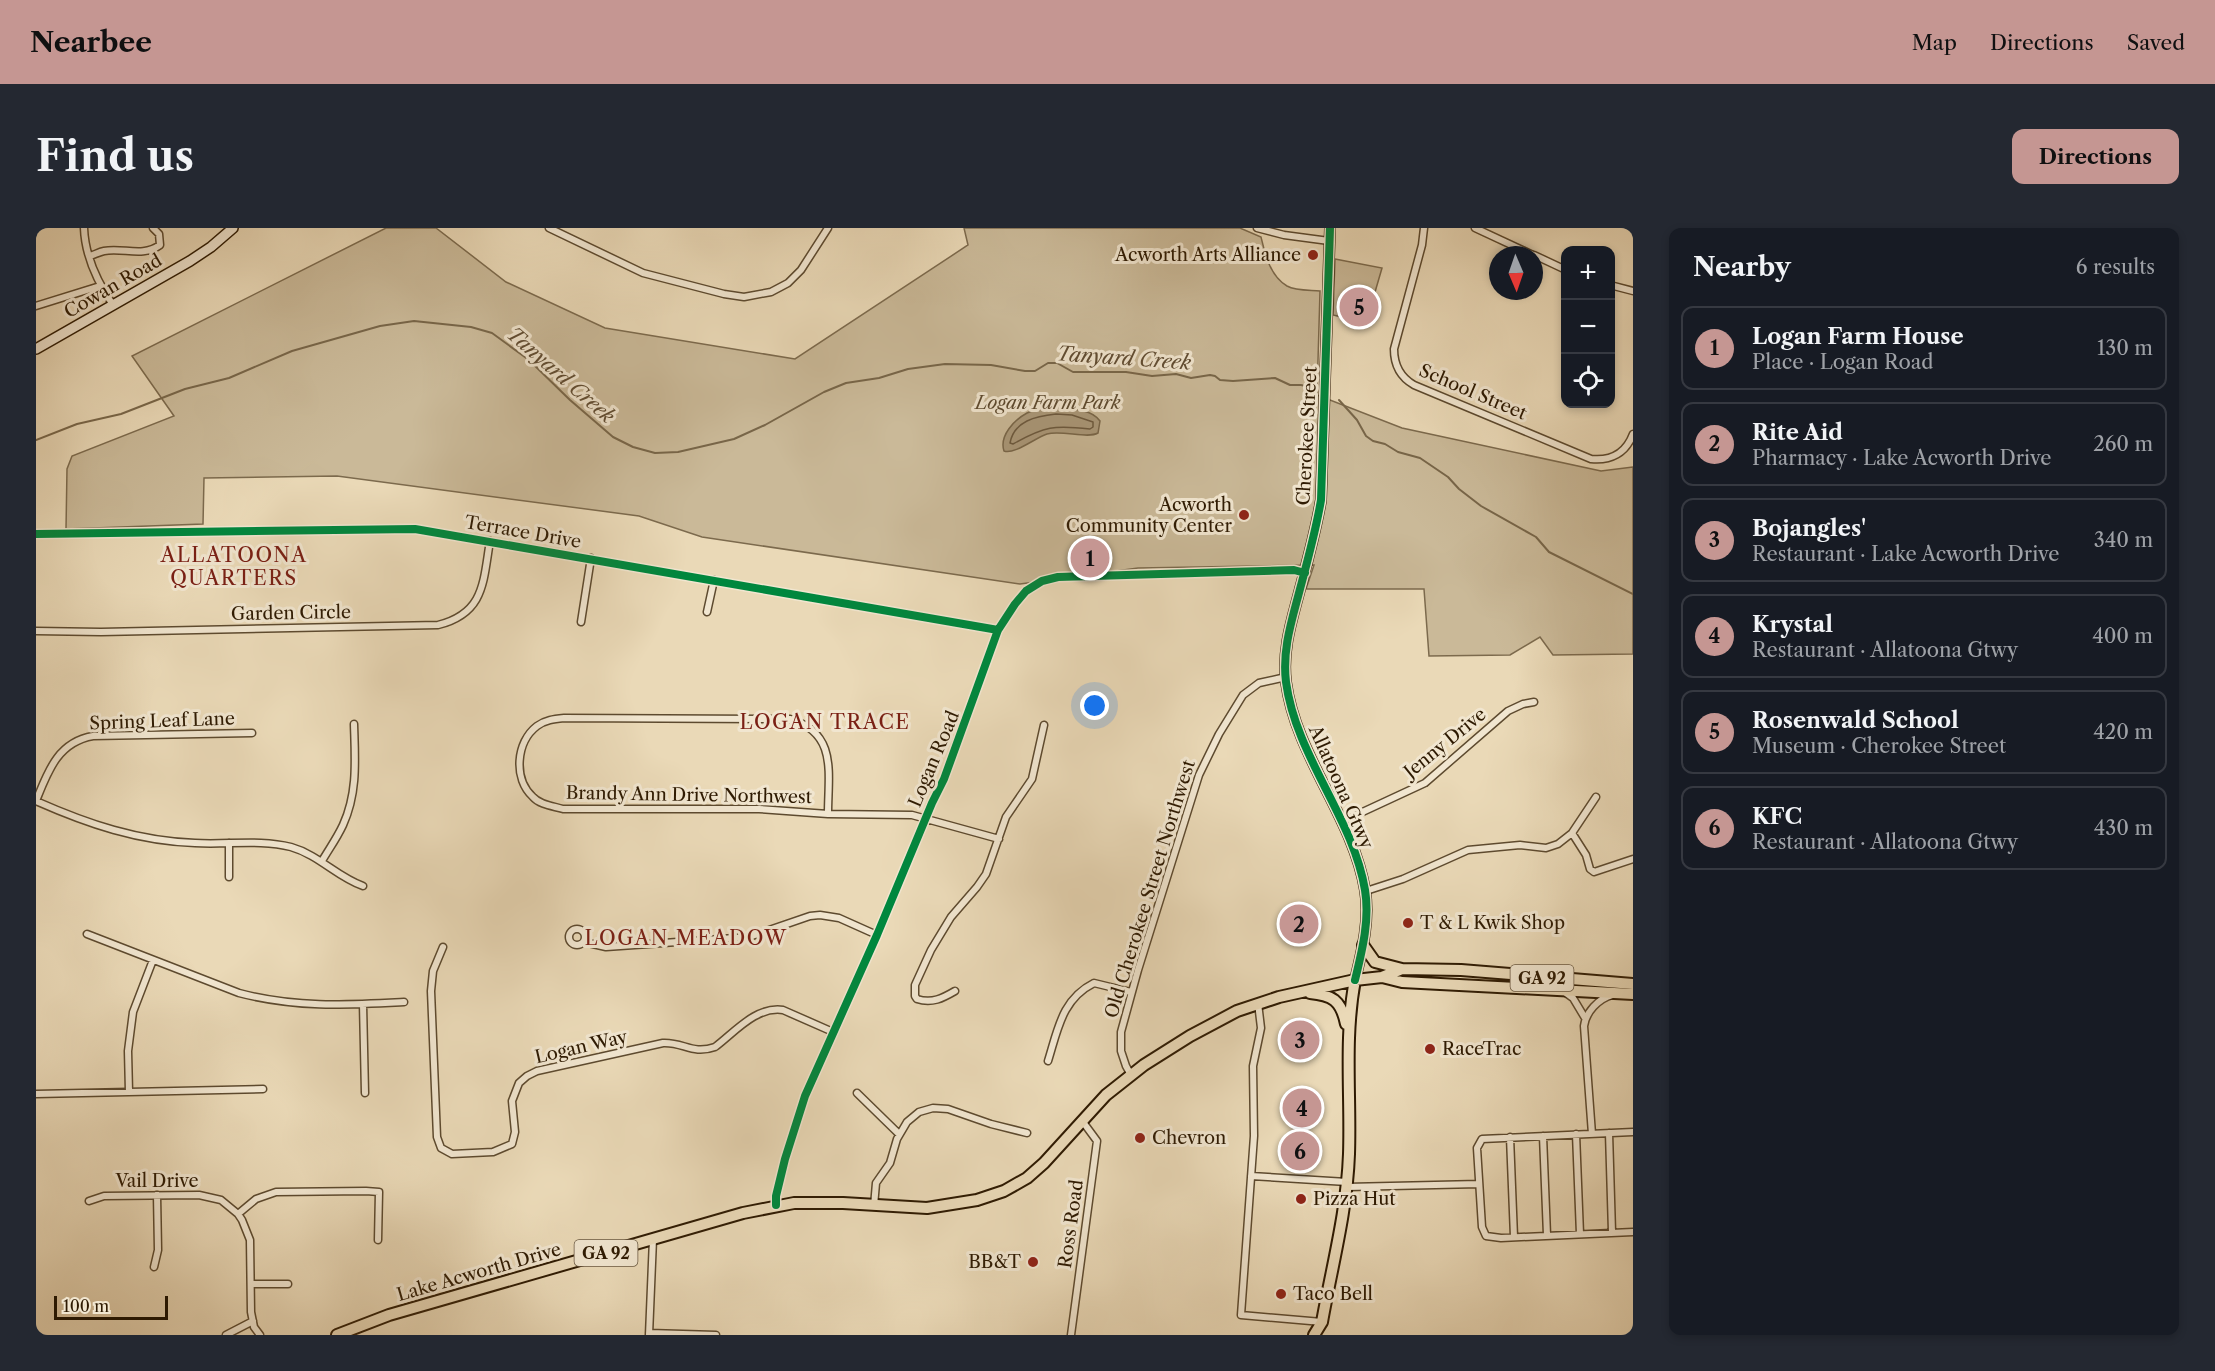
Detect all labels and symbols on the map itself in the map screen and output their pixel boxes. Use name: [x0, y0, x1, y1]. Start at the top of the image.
place label: Acworth Arts Alliance: [1114, 244, 1301, 266]
north arrow: [1489, 246, 1543, 300]
marker: Acworth Arts Alliance: [1306, 248, 1320, 262]
street label: Cowan Road: [60, 249, 166, 323]
pin: 5: [1340, 284, 1378, 329]
water label: Tanyard Creek: [502, 322, 620, 429]
water label: Tanyard Creek: [1056, 341, 1192, 375]
street label: School Street: [1416, 359, 1531, 425]
street label: Cherokee Street: [1292, 365, 1322, 506]
park label: Logan Farm Park: [973, 392, 1121, 414]
place label: Acworth Community Center: [1066, 494, 1232, 537]
marker: Acworth Community Center: [1237, 508, 1251, 522]
street label: Terrace Drive: [463, 511, 583, 553]
pin: 1: [1070, 536, 1110, 580]
district label: ALLATOONA QUARTERS: [159, 543, 308, 590]
street label: Garden Circle: [231, 601, 351, 625]
your location: [1080, 691, 1109, 720]
street label: Jenny Drive: [1397, 703, 1491, 785]
street label: Spring Leaf Lane: [89, 707, 235, 735]
street label: Logan Road: [904, 708, 964, 810]
district label: LOGAN TRACE: [739, 710, 911, 734]
street label: Allatoona Gtwy: [1303, 721, 1379, 853]
street label: Old Cherokee Street Northwest: [1100, 757, 1200, 1021]
street label: Brandy Ann Drive Northwest: [566, 782, 813, 808]
pin: 2: [1280, 902, 1318, 946]
place label: T & L Kwik Shop: [1420, 912, 1565, 934]
marker: T & L Kwik Shop: [1401, 916, 1415, 930]
district label: LOGAN MEADOW: [584, 926, 788, 950]
road number: GA 92: [1510, 965, 1574, 991]
pin: 3: [1280, 1018, 1320, 1062]
street label: Logan Way: [533, 1025, 630, 1068]
place label: RaceTrac: [1442, 1038, 1521, 1060]
marker: RaceTrac: [1423, 1042, 1437, 1056]
pin: 4: [1282, 1086, 1322, 1130]
place label: Chevron: [1152, 1127, 1226, 1149]
pin: 6: [1280, 1128, 1320, 1174]
marker: Chevron: [1133, 1131, 1147, 1145]
street label: Vail Drive: [114, 1170, 199, 1192]
street label: Ross Road: [1054, 1178, 1088, 1270]
place label: Pizza Hut: [1313, 1188, 1396, 1210]
marker: Pizza Hut: [1294, 1192, 1308, 1206]
street label: Lake Acworth Drive: [394, 1238, 564, 1306]
road number: GA 92: [574, 1240, 638, 1266]
place label: BB&T: [968, 1251, 1022, 1273]
marker: BB&T: [1026, 1255, 1040, 1269]
place label: Taco Bell: [1293, 1283, 1373, 1305]
marker: Taco Bell: [1274, 1287, 1288, 1301]
scale bar: [54, 1293, 168, 1320]

